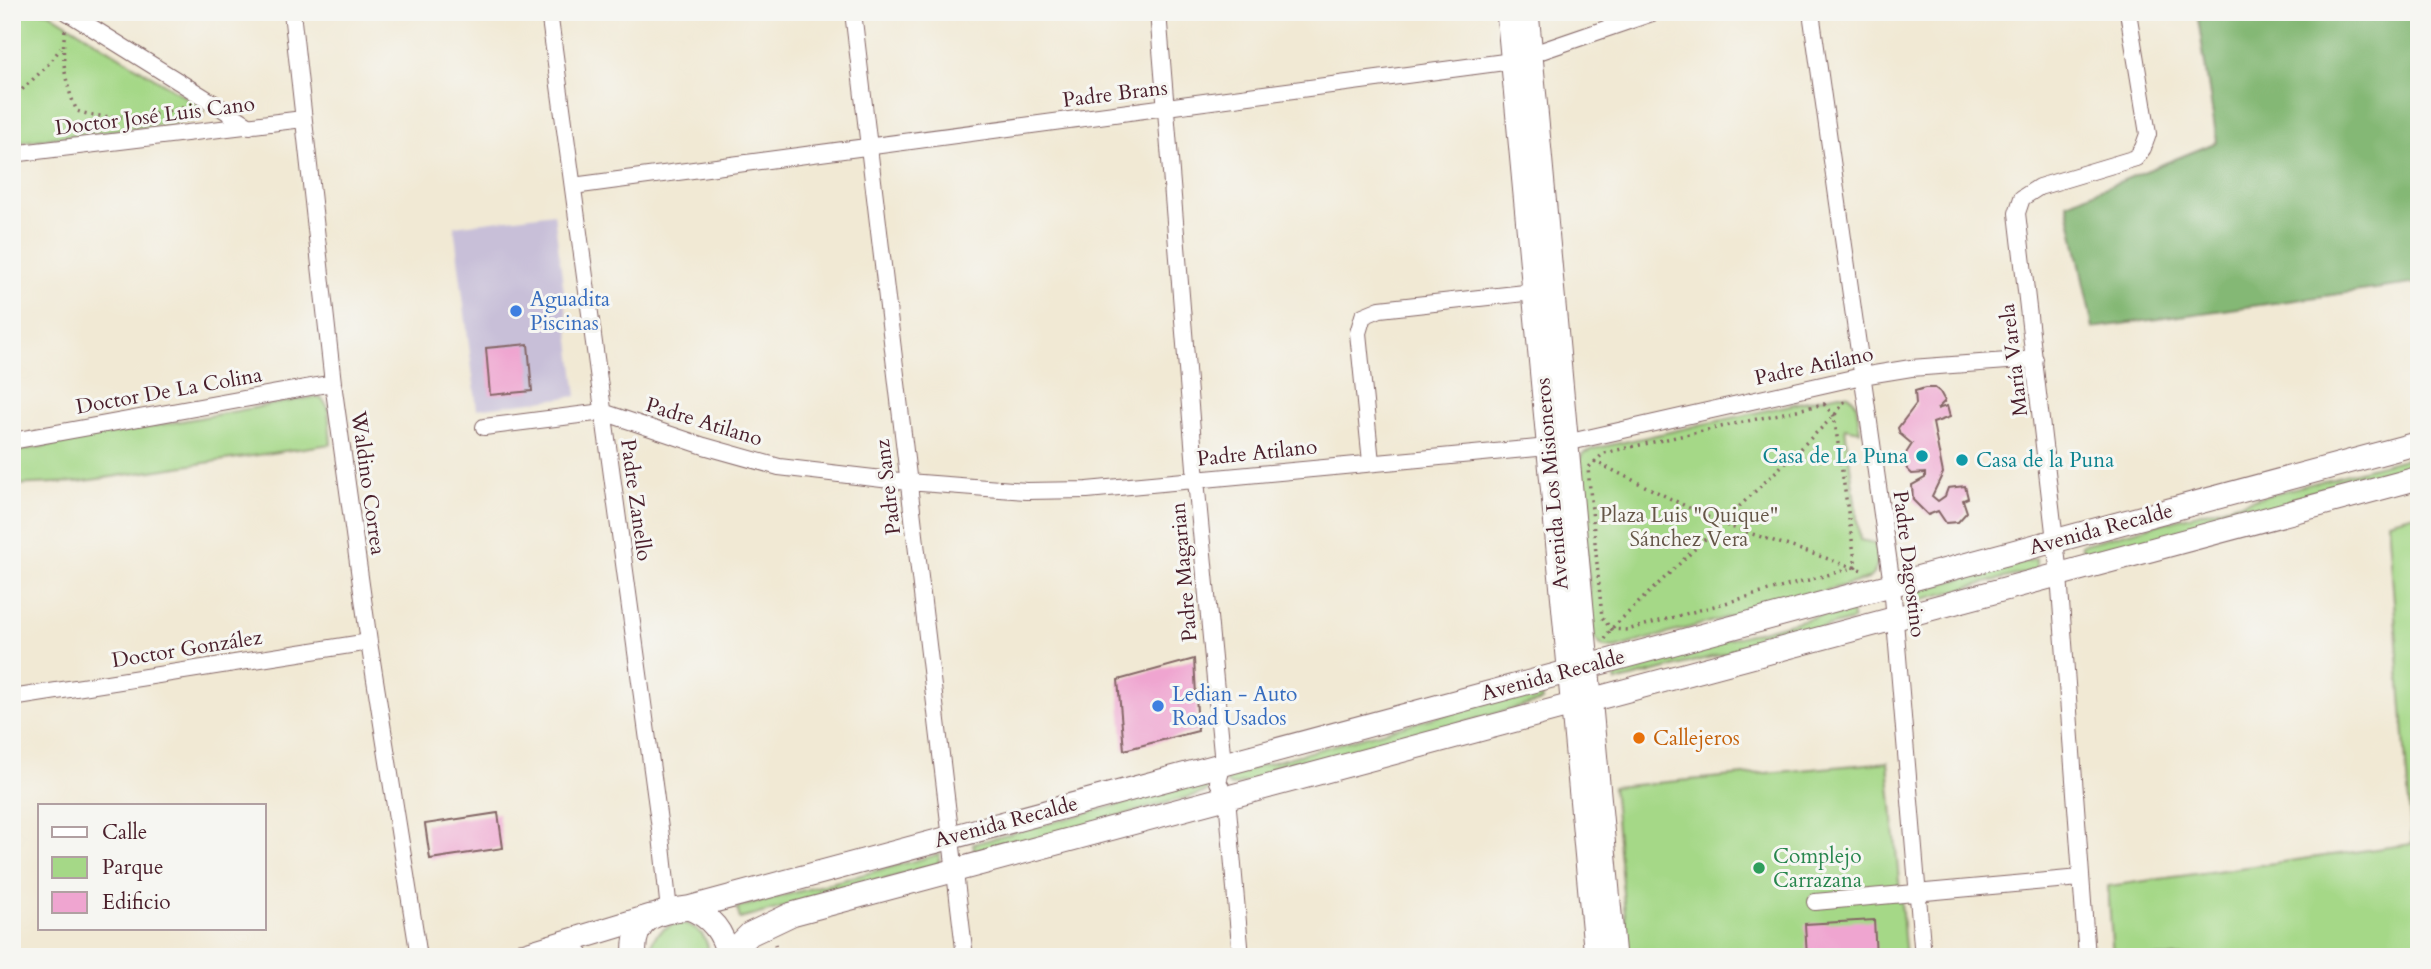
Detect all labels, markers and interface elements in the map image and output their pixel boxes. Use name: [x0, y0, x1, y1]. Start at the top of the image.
street label: Padre Brans: [1061, 73, 1169, 115]
street label: Doctor José Luis Cano: [53, 89, 257, 143]
place label: Aguadita Piscinas: [530, 285, 610, 338]
street label: María Varela: [1993, 302, 2035, 418]
marker: Aguadita Piscinas: [508, 303, 524, 319]
street label: Padre Atilano: [1752, 339, 1876, 393]
street label: Doctor De La Colina: [74, 360, 264, 422]
street label: Avenida Los Misioneros: [1528, 377, 1576, 591]
street label: Padre Atilano: [642, 390, 766, 454]
street label: Waldino Correa: [343, 408, 392, 557]
street label: Padre Atilano: [1195, 432, 1319, 474]
street label: Padre Zanello: [613, 437, 659, 563]
street label: Padre Sanz: [868, 437, 908, 537]
place label: Casa de La Puna: [1762, 442, 1908, 471]
place label: Casa de la Puna: [1976, 446, 2114, 475]
marker: Casa de La Puna: [1914, 448, 1930, 464]
marker: Casa de la Puna: [1954, 452, 1970, 468]
street label: Padre Dagostino: [1886, 489, 1932, 639]
street label: Avenida Recalde: [2026, 496, 2176, 562]
street label: Padre Magarian: [1163, 501, 1205, 643]
park label: Plaza Luis "Quique" Sánchez Vera: [1600, 501, 1778, 554]
street label: Doctor González: [110, 623, 265, 675]
street label: Avenida Recalde: [1478, 642, 1628, 708]
place label: Ledian - Auto Road Usados: [1172, 680, 1297, 733]
marker: Ledian - Auto Road Usados: [1150, 698, 1166, 714]
place label: Callejeros: [1653, 724, 1740, 753]
marker: Callejeros: [1631, 730, 1647, 746]
street label: Avenida Recalde: [931, 789, 1081, 855]
legend: [38, 804, 266, 930]
text: Calle: [102, 818, 147, 847]
place label: Complejo Carrazana: [1773, 842, 1862, 895]
text: Parque: [102, 853, 163, 882]
marker: Complejo Carrazana: [1751, 860, 1767, 876]
text: Edificio: [102, 888, 171, 917]

